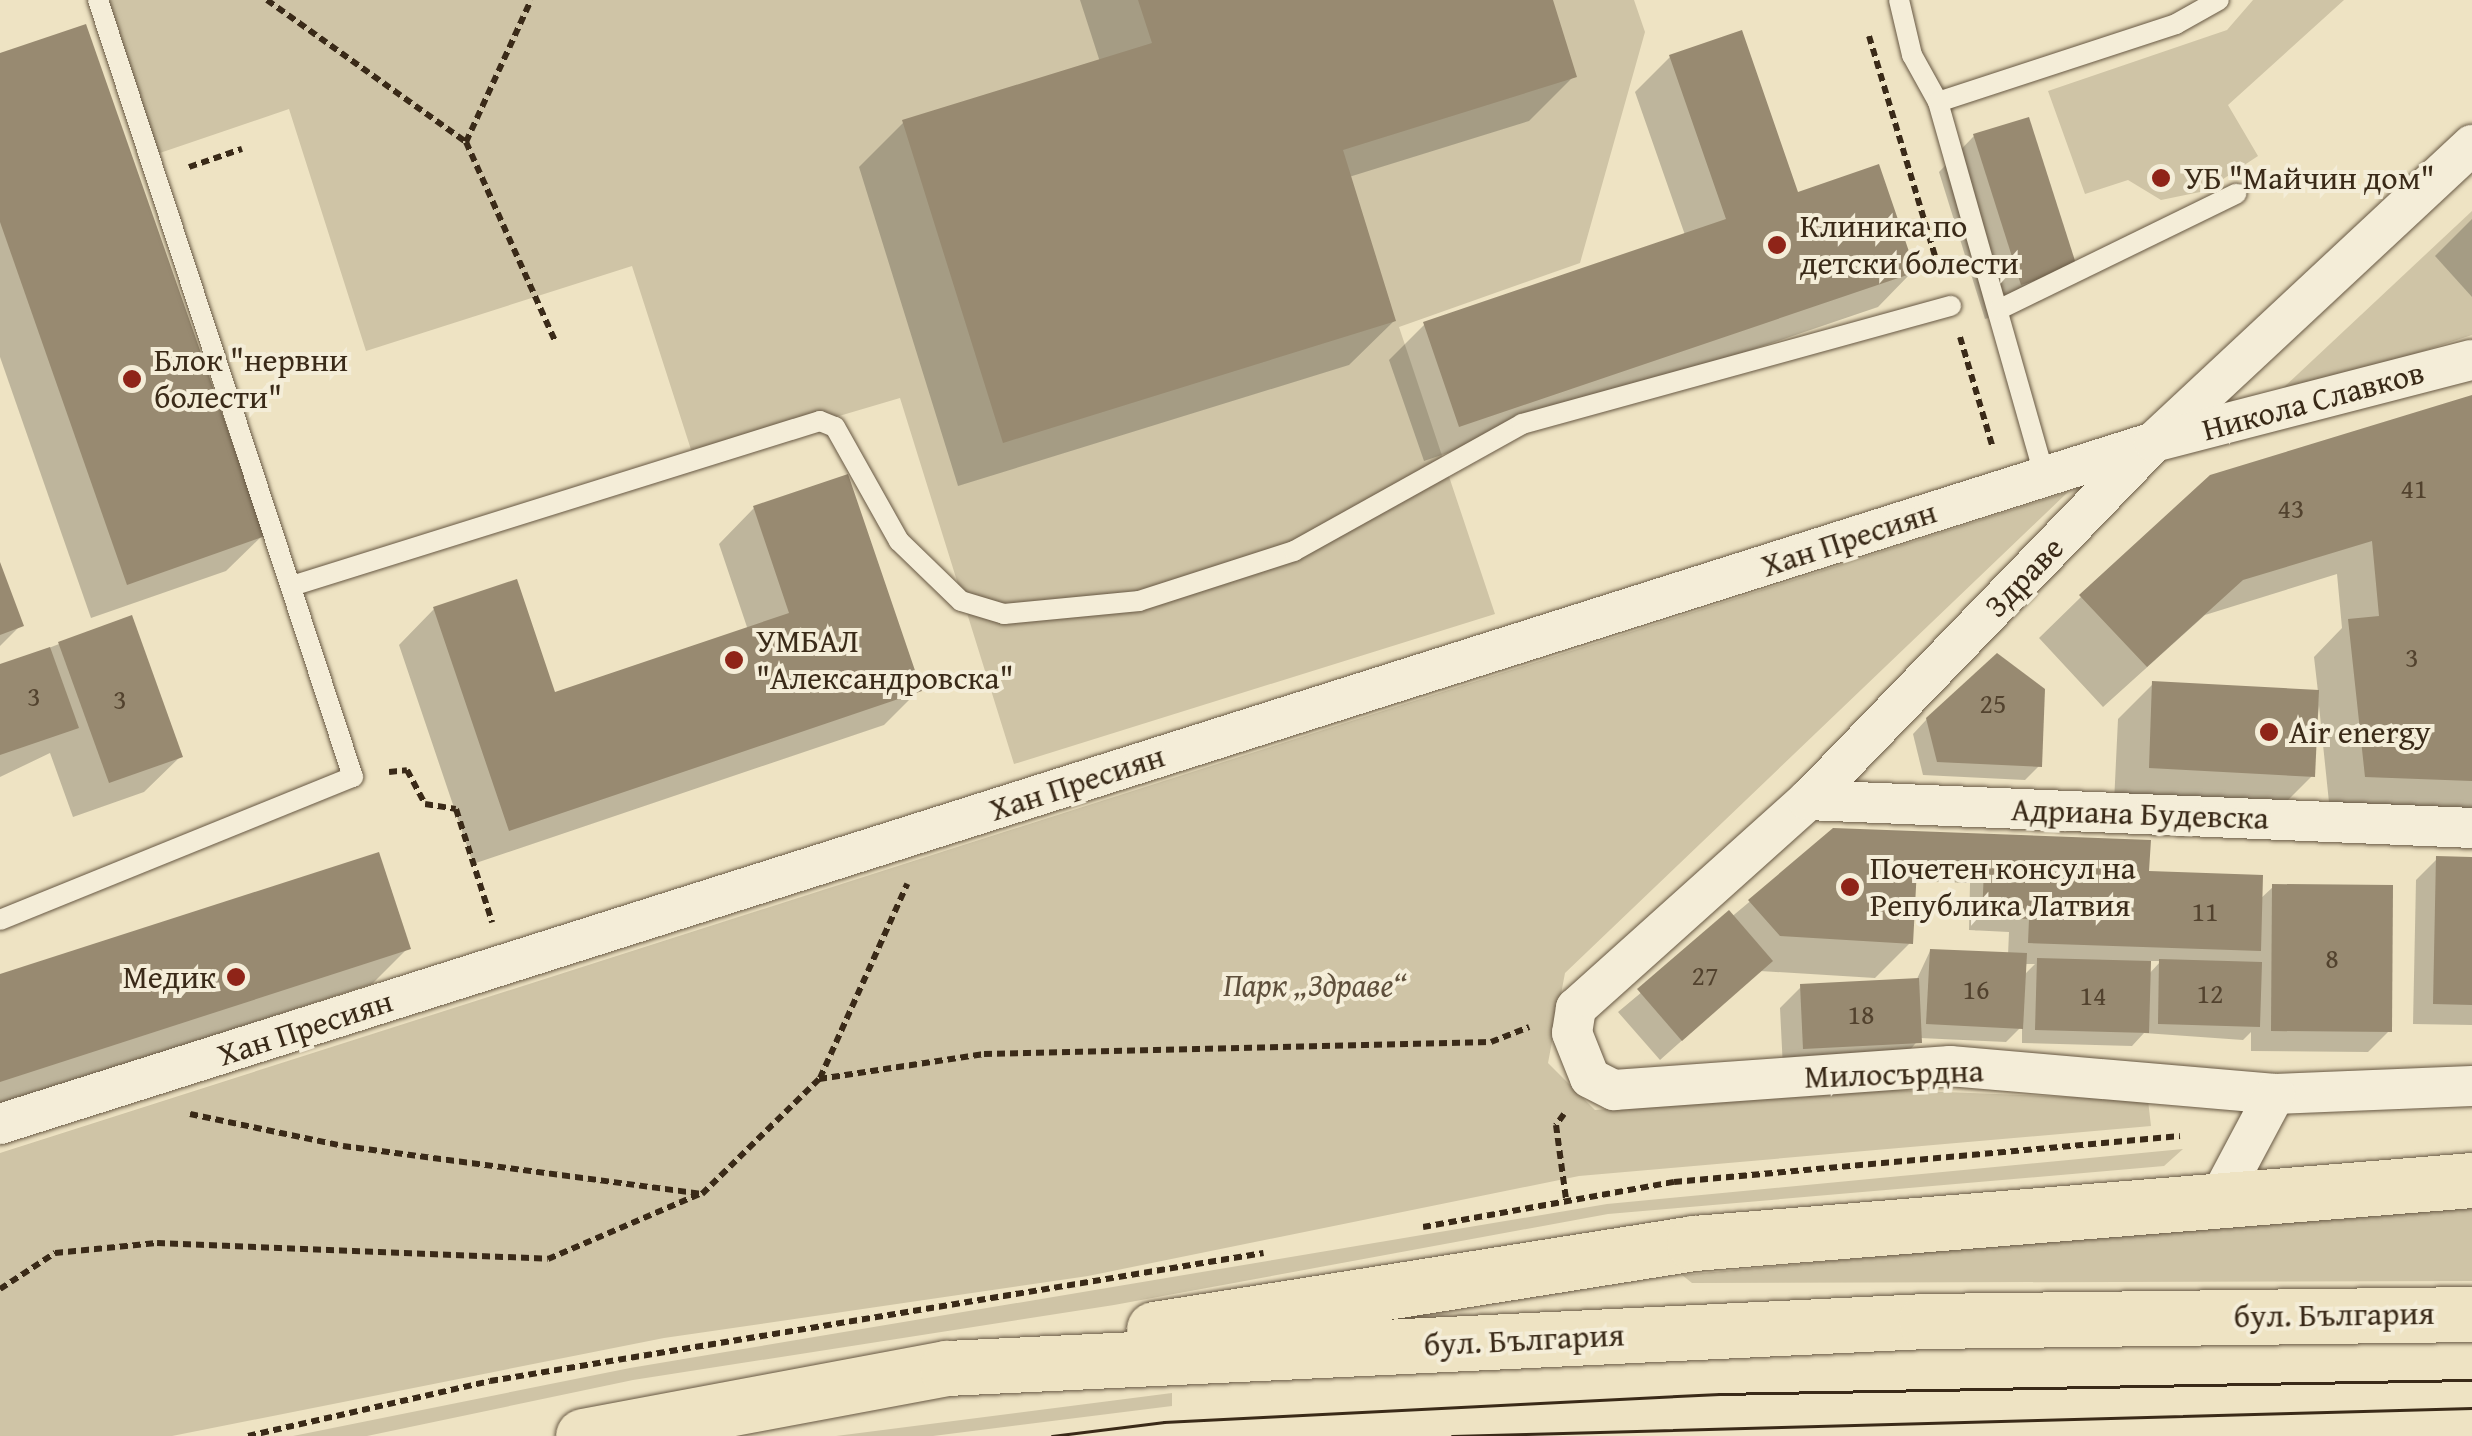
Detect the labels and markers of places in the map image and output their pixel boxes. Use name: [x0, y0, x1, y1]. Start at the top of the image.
place label: УБ "Майчин дом": [2184, 159, 2435, 197]
marker: УБ "Майчин дом": [2148, 165, 2174, 191]
place label: Клиника по детски болести: [1800, 208, 2019, 283]
marker: Клиника по детски болести: [1764, 232, 1790, 258]
place label: Блок "нервни болести": [154, 342, 348, 417]
marker: Блок "нервни болести": [119, 366, 145, 392]
place label: УМБАЛ "Александровска": [756, 623, 1014, 698]
marker: УМБАЛ "Александровска": [721, 647, 747, 673]
place label: Air energy: [2289, 713, 2431, 751]
marker: Air energy: [2258, 721, 2280, 743]
place label: Почетен консул на Република Латвия: [1870, 850, 2136, 925]
marker: Почетен консул на Република Латвия: [1839, 876, 1861, 898]
place label: Медик: [123, 958, 216, 996]
marker: Медик: [225, 966, 247, 988]

